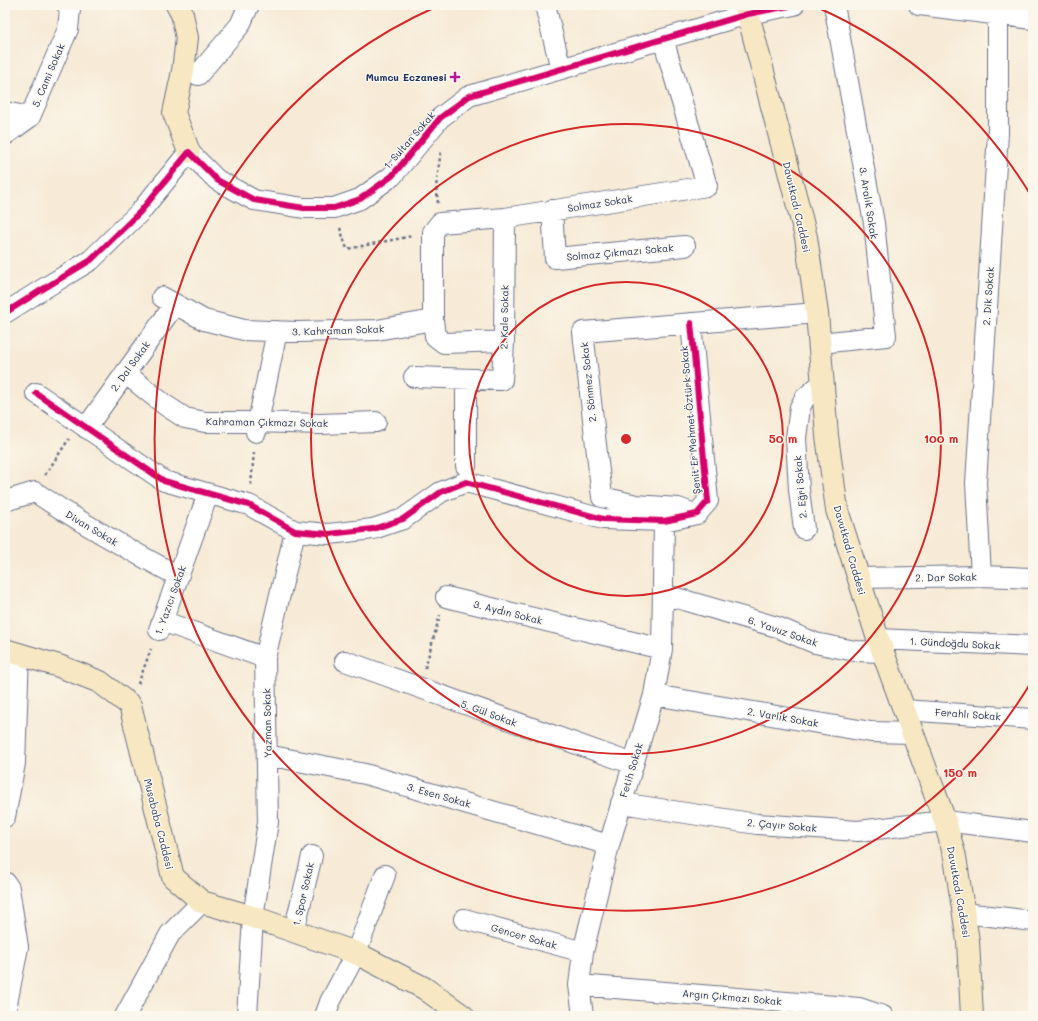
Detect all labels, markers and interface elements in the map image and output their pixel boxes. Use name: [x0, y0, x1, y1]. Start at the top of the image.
street label: 5. Cami Sokak: [28, 41, 68, 109]
place label: Mumcu Eczanesi: [366, 70, 447, 84]
marker: Mumcu Eczanesi: [450, 72, 460, 82]
street label: 1. Sultan Sokak: [380, 108, 438, 172]
street label: Davutkadı Caddesi: [780, 160, 814, 254]
street label: 3. Aralık Sokak: [856, 166, 882, 240]
street label: Solmaz Sokak: [567, 191, 633, 215]
street label: Solmaz Çıkmazı Sokak: [566, 240, 674, 264]
street label: 2. Dik Sokak: [979, 266, 997, 326]
street label: 2. Kale Sokak: [496, 285, 512, 349]
street label: 3. Kahraman Sokak: [292, 321, 384, 339]
street label: 2. Dal Sokak: [107, 338, 153, 394]
street label: 2. Sönmez Sokak: [577, 341, 599, 423]
street label: Şenit Er Mehmet Öztürk Sokak: [677, 345, 703, 495]
street label: Kahraman Çıkmazı Sokak: [206, 414, 328, 430]
text: 50 m: [769, 430, 797, 446]
text: 100 m: [924, 430, 958, 446]
centre of rings: [619, 432, 633, 446]
street label: 2. Eğri Sokak: [790, 455, 810, 519]
street label: Davutkadı Caddesi: [831, 504, 869, 596]
street label: Divan Sokak: [63, 507, 121, 549]
street label: 1. Yazıcı Sokak: [151, 563, 189, 637]
street label: 2. Dar Sokak: [915, 569, 977, 585]
street label: 3. Aydın Sokak: [472, 597, 544, 627]
street label: 6. Yavuz Sokak: [746, 613, 820, 649]
street label: 1. Gündoğdu Sokak: [909, 634, 1001, 652]
street label: Yazman Sokak: [259, 688, 275, 758]
street label: 5. Gül Sokak: [459, 696, 519, 730]
street label: 2. Varlık Sokak: [746, 704, 820, 730]
street label: Ferahlı Sokak: [935, 705, 1001, 723]
street label: Fetih Sokak: [616, 741, 646, 799]
text: 150 m: [943, 764, 977, 780]
street label: Musababa Caddesi: [141, 777, 177, 871]
street label: 3. Esen Sokak: [405, 779, 473, 811]
street label: 2. Çayır Sokak: [746, 815, 818, 835]
street label: Davutkadı Caddesi: [944, 845, 974, 939]
street label: 1. Spor Sokak: [289, 861, 317, 927]
street label: Gencer Sokak: [489, 920, 559, 952]
street label: Argın Çıkmazı Sokak: [682, 986, 782, 1008]

